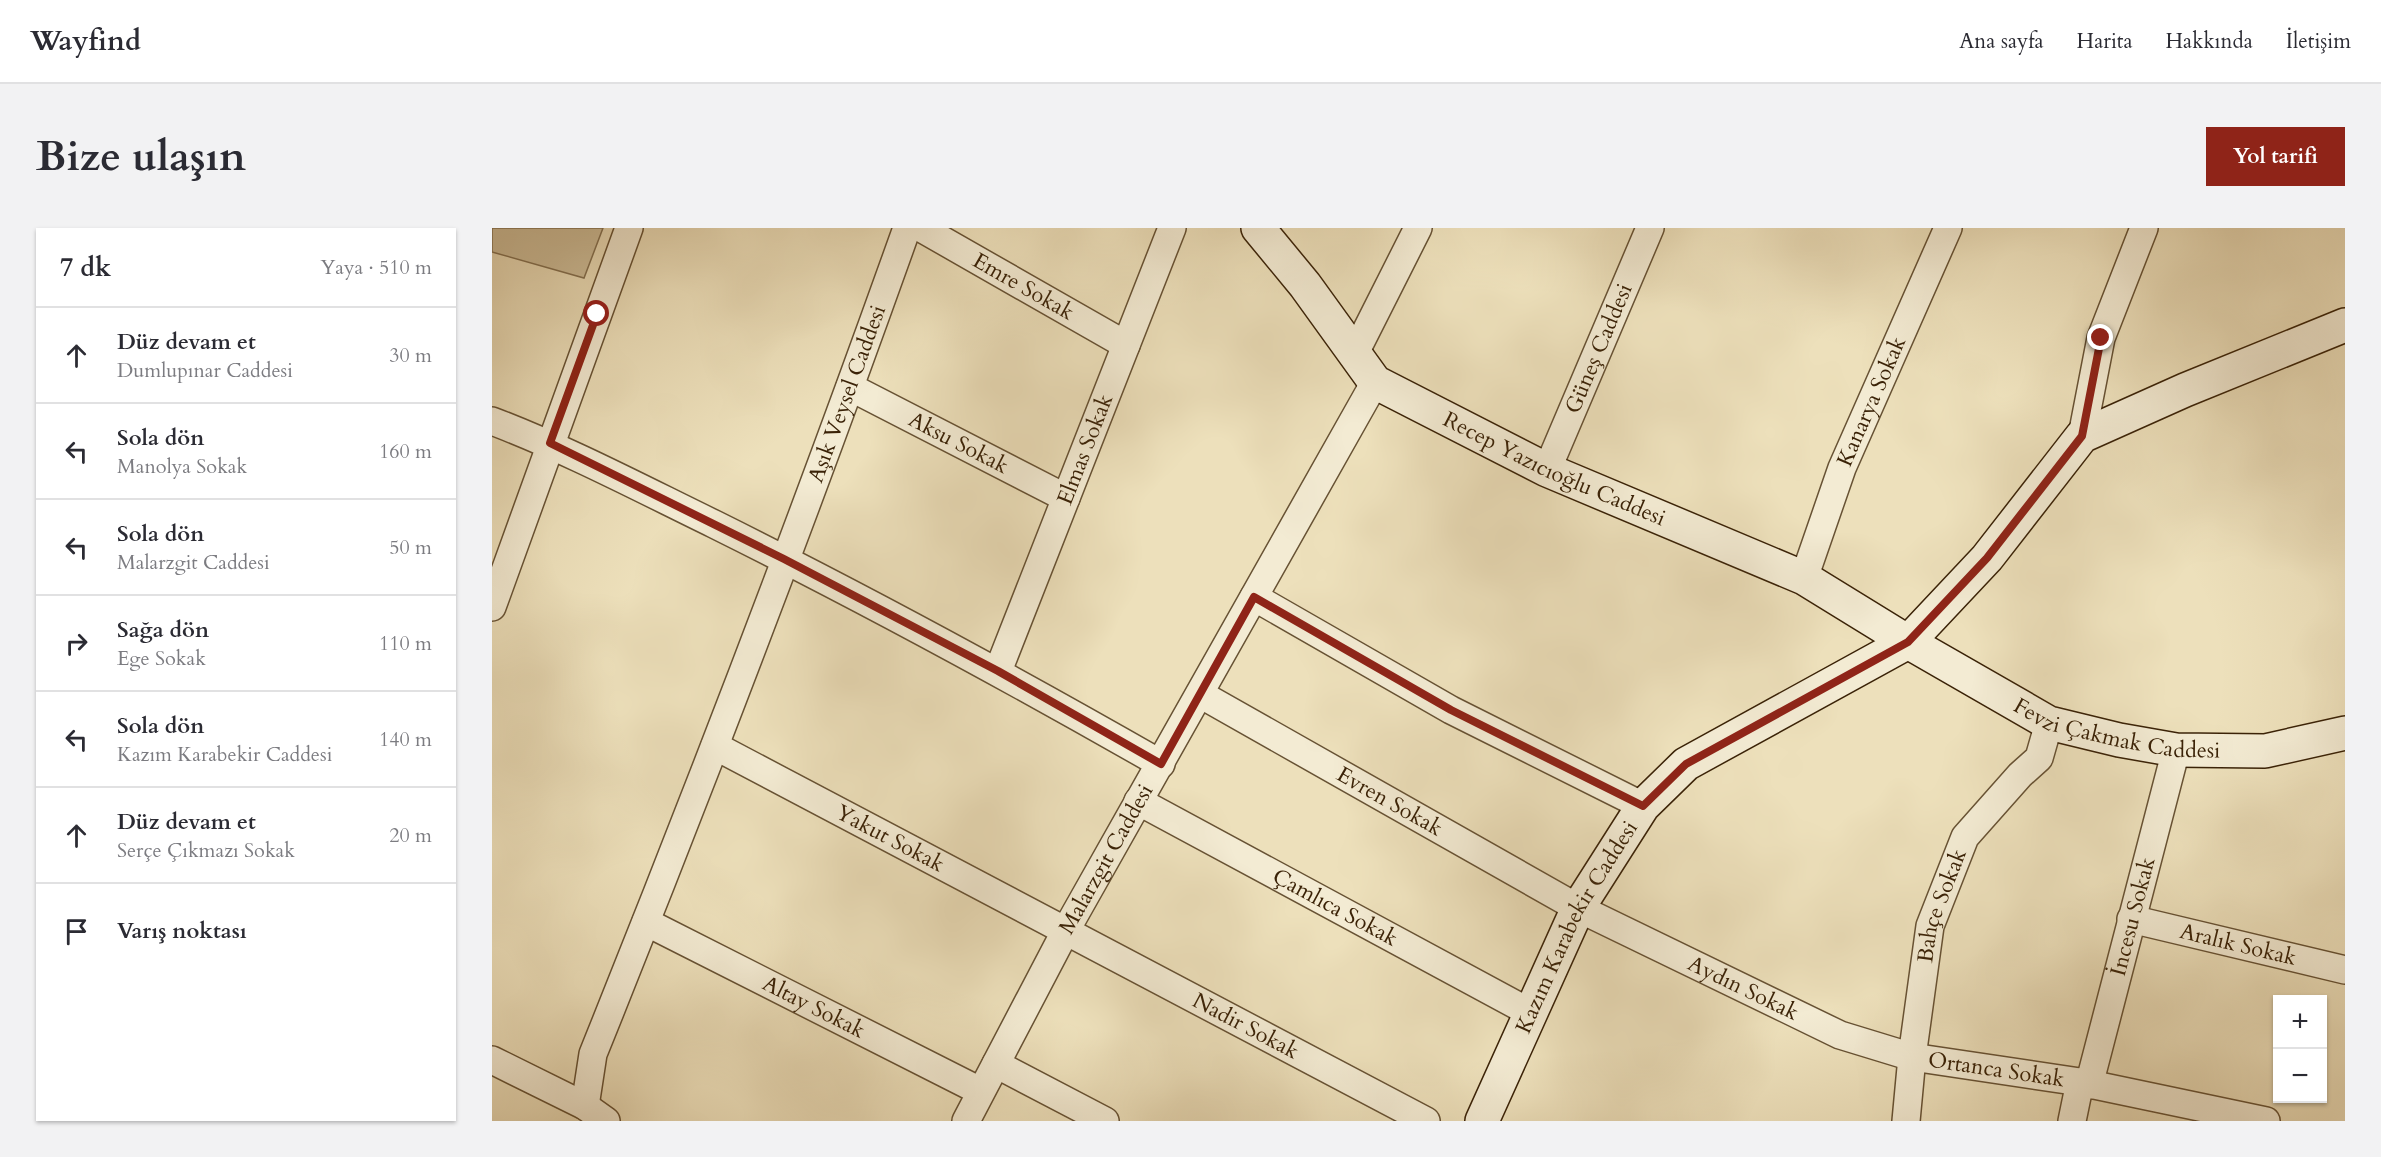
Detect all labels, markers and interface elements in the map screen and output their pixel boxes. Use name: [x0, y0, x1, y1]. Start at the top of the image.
text: Wayfind: [30, 22, 141, 60]
text: Ana sayfa: [1959, 27, 2044, 56]
text: Harita: [2077, 27, 2133, 56]
text: Hakkında: [2166, 27, 2253, 56]
text: İletişim: [2286, 27, 2351, 56]
button: Yol tarifi: [2206, 127, 2345, 186]
text: Bize ulaşın: [36, 128, 246, 185]
street label: Emre Sokak: [967, 246, 1080, 327]
text: 7 dk: [60, 250, 111, 285]
text: Yaya · 510 m: [320, 254, 432, 281]
street label: Güneş Caddesi: [1558, 279, 1640, 418]
route start: [583, 300, 609, 326]
street label: Aşık Veysel Caddesi: [801, 301, 893, 487]
route end: [2087, 324, 2113, 350]
text: Düz devam et: [117, 327, 256, 357]
street label: Kanarya Sokak: [1830, 332, 1913, 471]
icon: ahead: [60, 339, 93, 372]
text: 30 m: [389, 342, 432, 369]
text: Dumlupınar Caddesi: [117, 357, 293, 384]
street label: Elmas Sokak: [1050, 390, 1120, 509]
street label: Recep Yazıcıoğlu Caddesi: [1438, 404, 1670, 533]
street label: Aksu Sokak: [903, 405, 1014, 481]
text: Sola dön: [117, 423, 204, 453]
icon: left: [60, 435, 93, 468]
text: 160 m: [379, 438, 432, 465]
text: Manolya Sokak: [117, 453, 247, 480]
text: Sola dön: [117, 519, 204, 549]
icon: left: [60, 531, 93, 564]
text: 50 m: [389, 534, 432, 561]
text: Malarzgit Caddesi: [117, 549, 270, 576]
text: Sağa dön: [117, 615, 209, 645]
icon: right: [60, 627, 93, 660]
text: 110 m: [379, 630, 432, 657]
text: Ege Sokak: [117, 645, 206, 672]
street label: Fevzi Çakmak Caddesi: [2008, 691, 2221, 765]
text: Sola dön: [117, 711, 204, 741]
icon: left: [60, 723, 93, 756]
text: 140 m: [379, 726, 432, 753]
text: Kazım Karabekir Caddesi: [117, 741, 332, 768]
street label: Evren Sokak: [1331, 759, 1448, 843]
street label: Malarzgit Caddesi: [1052, 779, 1160, 940]
street label: Yakut Sokak: [831, 797, 950, 879]
text: Düz devam et: [117, 807, 256, 837]
street label: Kazım Karabekir Caddesi: [1508, 815, 1645, 1038]
icon: ahead: [60, 819, 93, 852]
text: 20 m: [389, 822, 432, 849]
text: Serçe Çıkmazı Sokak: [117, 837, 295, 864]
street label: Bahçe Sokak: [1910, 844, 1974, 964]
street label: İncesu Sokak: [2103, 854, 2163, 979]
street label: Çamlıca Sokak: [1267, 861, 1403, 953]
icon: arrive: [60, 915, 93, 948]
text: Varış noktası: [117, 916, 247, 946]
street label: Aralık Sokak: [2177, 916, 2299, 973]
street label: Aydın Sokak: [1683, 949, 1804, 1028]
street label: Altay Sokak: [757, 968, 870, 1045]
street label: Nadir Sokak: [1187, 986, 1304, 1066]
map controls: [2273, 995, 2327, 1103]
button: +: [2273, 995, 2327, 1049]
street label: Ortanca Sokak: [1926, 1045, 2067, 1095]
button: −: [2273, 1049, 2327, 1103]

